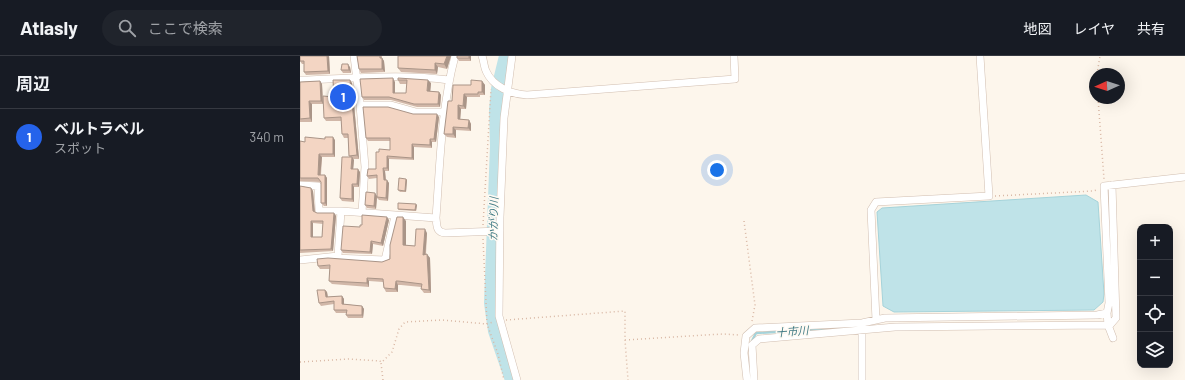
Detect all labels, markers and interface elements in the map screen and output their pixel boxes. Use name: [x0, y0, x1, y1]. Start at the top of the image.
search box: [102, 10, 382, 46]
text: Atlasly: [20, 16, 78, 39]
icon: search: [116, 17, 138, 39]
text: ここで検索: [148, 19, 223, 37]
text: 地図: [1023, 20, 1051, 37]
text: レイヤ: [1073, 20, 1115, 37]
text: 共有: [1137, 20, 1165, 37]
north arrow: [1089, 68, 1125, 104]
text: 周辺: [16, 73, 50, 93]
pin: 1: [330, 82, 356, 112]
text: ベルトラベル: [54, 119, 144, 137]
text: 1: [27, 129, 31, 145]
text: 340 m: [249, 129, 284, 145]
text: スポット: [54, 140, 106, 156]
your location: [707, 160, 727, 180]
water label: かがり川: [486, 196, 500, 241]
map controls: [1137, 224, 1173, 368]
button: +: [1137, 224, 1173, 260]
button: −: [1137, 260, 1173, 296]
button: locate: [1137, 296, 1173, 332]
water label: 十市川: [775, 323, 810, 339]
button: layers: [1137, 332, 1173, 368]

